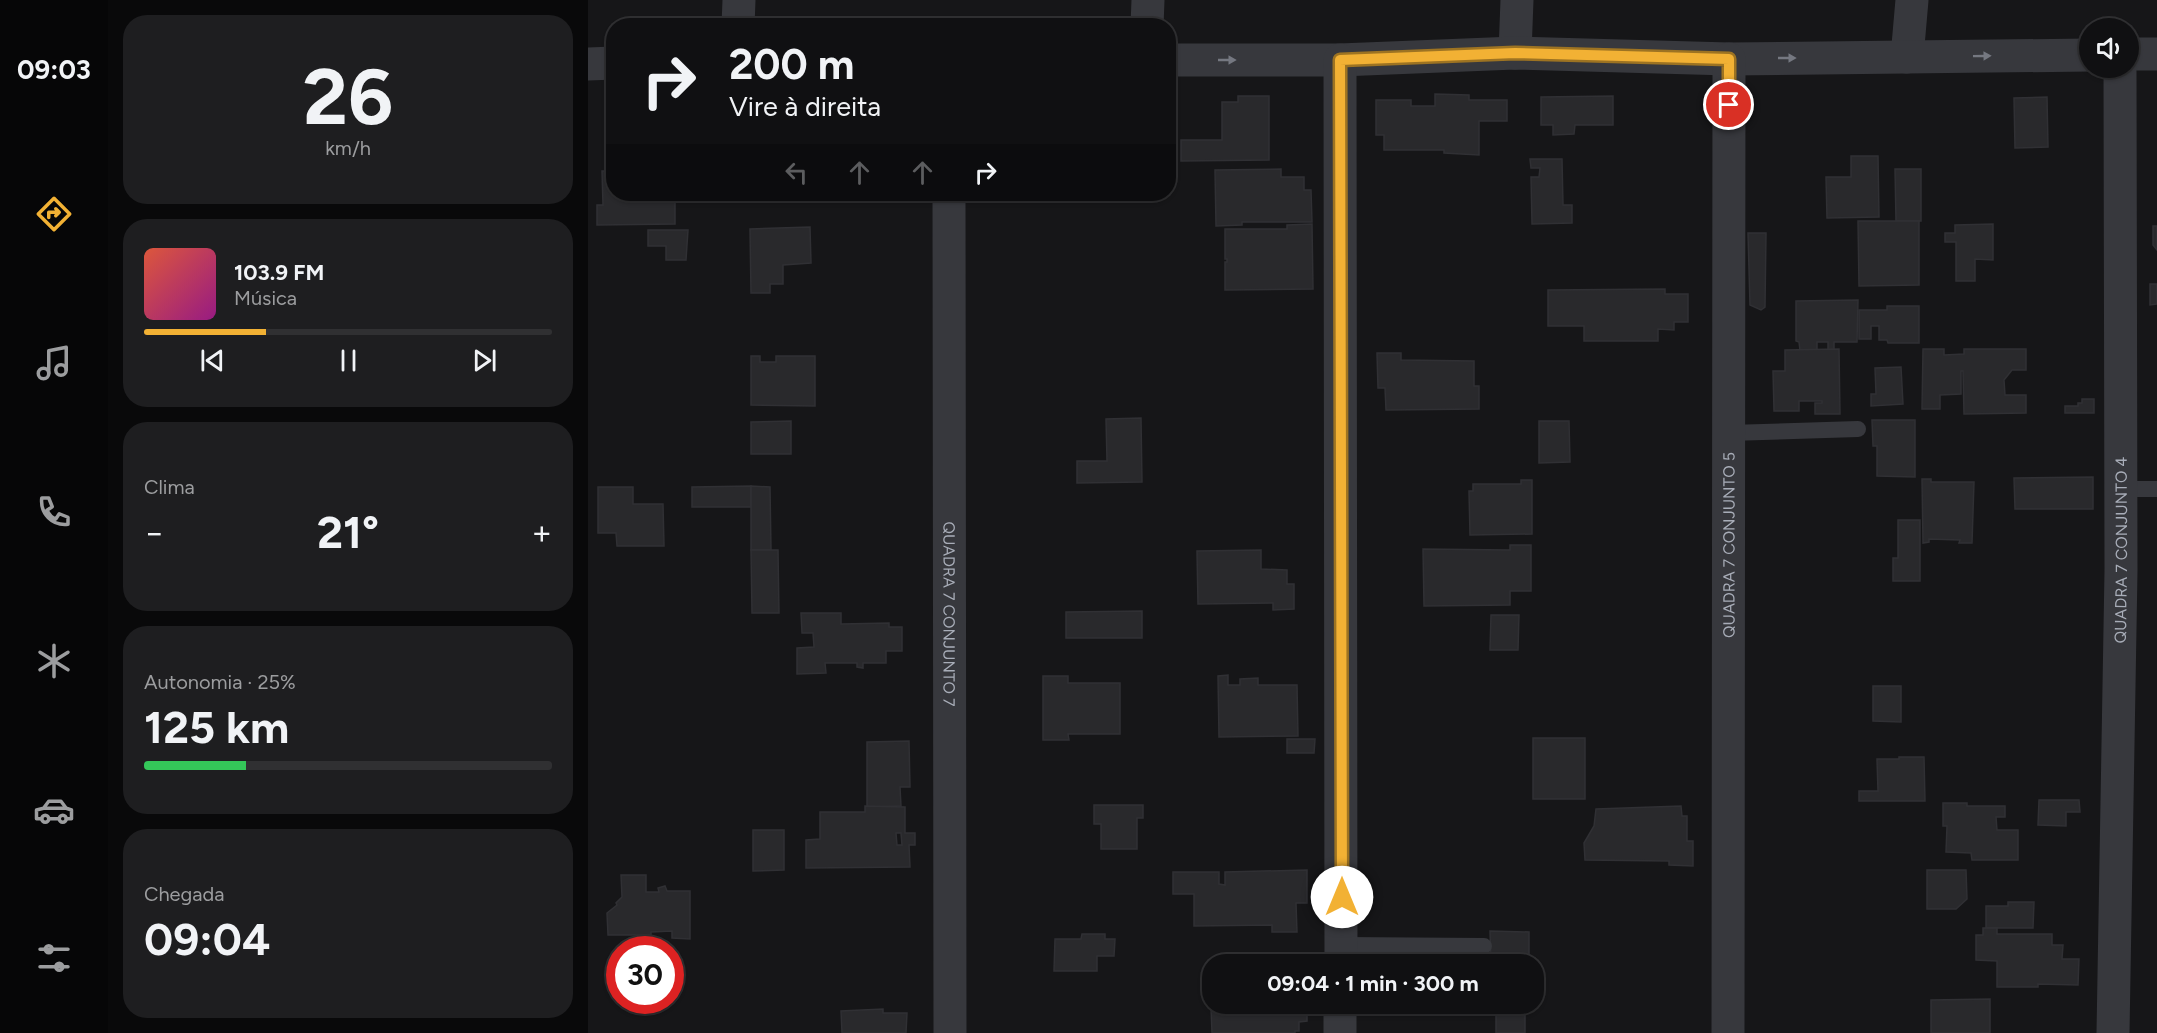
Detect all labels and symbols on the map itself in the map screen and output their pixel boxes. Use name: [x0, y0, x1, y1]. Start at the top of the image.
one-way arrow: [1973, 51, 1992, 61]
one-way arrow: [1778, 53, 1797, 63]
one-way arrow: [1217, 55, 1236, 65]
pin: [1703, 79, 1754, 130]
street label: QUADRA 7 CONJUNTO 5: [1719, 452, 1738, 638]
street label: QUADRA 7 CONJUNTO 4: [2110, 457, 2131, 643]
street label: QUADRA 7 CONJUNTO 7: [940, 521, 959, 707]
position arrow: [1310, 865, 1374, 929]
speed limit sign: 30: [606, 936, 684, 1014]

